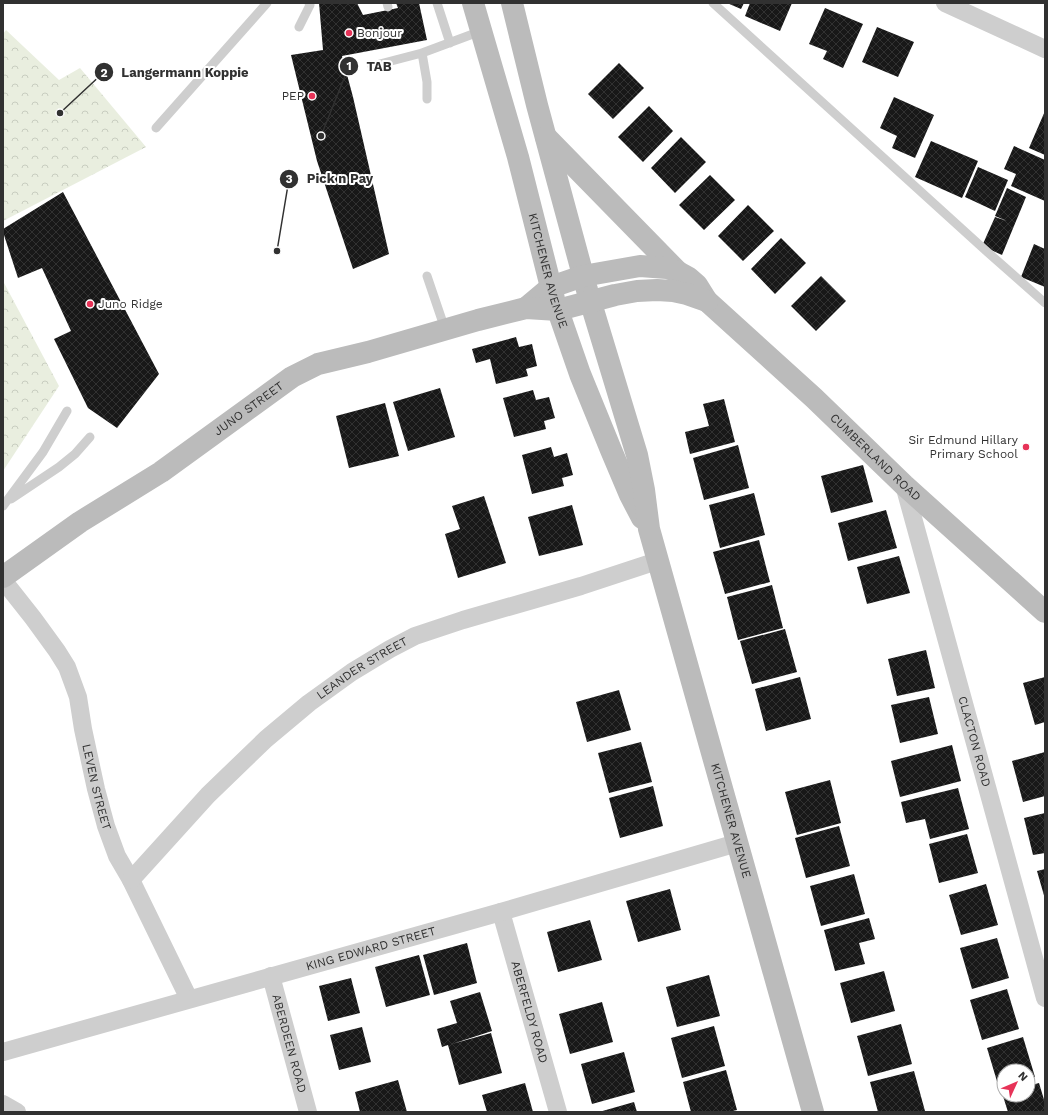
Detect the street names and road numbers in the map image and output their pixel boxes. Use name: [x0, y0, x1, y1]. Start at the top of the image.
street label: KITCHENER AVENUE: [526, 212, 571, 330]
street label: JUNO STREET: [211, 379, 286, 438]
street label: CUMBERLAND ROAD: [827, 411, 924, 504]
street label: LEANDER STREET: [314, 634, 410, 702]
street label: CLACTON ROAD: [955, 695, 994, 788]
street label: LEVEN STREET: [79, 743, 114, 832]
street label: KITCHENER AVENUE: [708, 762, 754, 880]
street label: KING EDWARD STREET: [304, 924, 437, 974]
street label: ABERFELDY ROAD: [508, 959, 551, 1065]
street label: ABERDEEN ROAD: [269, 993, 309, 1094]

